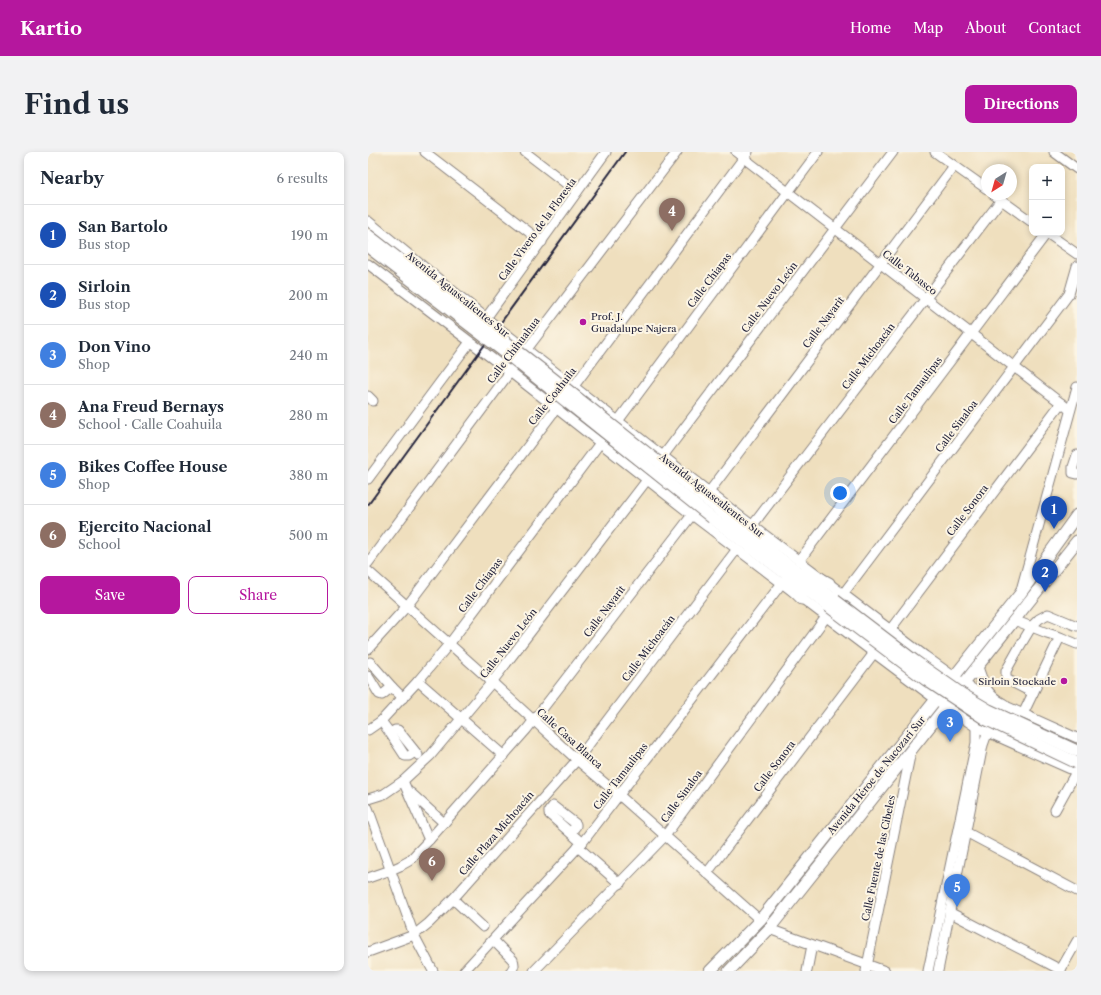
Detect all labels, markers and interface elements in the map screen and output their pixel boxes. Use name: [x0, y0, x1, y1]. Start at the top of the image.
text: Kartio: [20, 17, 82, 40]
text: Home: [850, 19, 891, 37]
text: Map: [913, 19, 943, 37]
text: About: [965, 19, 1006, 37]
text: Contact: [1028, 19, 1081, 37]
button: Directions: [965, 85, 1077, 123]
text: Find us: [24, 87, 129, 121]
north arrow: [981, 164, 1017, 200]
map controls: [1029, 164, 1065, 236]
button: +: [1029, 164, 1065, 200]
text: Nearby: [40, 168, 104, 188]
text: 6 results: [277, 170, 328, 186]
street label: Calle Vivero de la Floresta: [496, 175, 580, 283]
pin: 4: [659, 198, 685, 231]
button: −: [1029, 200, 1065, 236]
text: San Bartolo: [78, 217, 168, 236]
text: 1: [50, 227, 56, 243]
text: 190 m: [291, 227, 328, 243]
text: Bus stop: [78, 236, 130, 252]
street label: Calle Tabasco: [880, 247, 940, 298]
street label: Avenida Aguascalientes Sur: [402, 248, 513, 341]
street label: Calle Chiapas: [685, 250, 734, 310]
street label: Calle Nuevo León: [739, 259, 801, 335]
text: Sirloin: [78, 277, 131, 296]
text: 2: [49, 287, 57, 303]
text: 200 m: [288, 287, 328, 303]
street label: Calle Nayarit: [800, 293, 847, 351]
text: Bus stop: [78, 296, 130, 312]
place label: Prof. J. Guadalupe Najera: [591, 310, 677, 335]
street label: Calle Chihuahua: [484, 314, 543, 386]
marker: Prof. J. Guadalupe Najera: [578, 317, 588, 327]
street label: Calle Michoacán: [839, 320, 898, 392]
text: Don Vino: [78, 337, 151, 356]
text: 3: [49, 347, 57, 363]
text: 240 m: [289, 347, 328, 363]
street label: Calle Tamaulipas: [886, 354, 945, 427]
text: Shop: [78, 356, 110, 372]
street label: Calle Coahuila: [526, 364, 580, 428]
text: Ana Freud Bernays: [78, 397, 224, 416]
street label: Calle Sinaloa: [933, 397, 981, 455]
text: 4: [49, 407, 57, 423]
text: 280 m: [289, 407, 328, 423]
text: School · Calle Coahuila: [78, 416, 222, 432]
street label: Avenida Aguascalientes Sur: [656, 450, 767, 541]
text: Bikes Coffee House: [78, 457, 227, 476]
text: 5: [49, 467, 57, 483]
text: 380 m: [289, 467, 328, 483]
text: Shop: [78, 476, 110, 492]
street label: Calle Sonora: [944, 481, 991, 539]
your location: [830, 483, 850, 503]
pin: 1: [1041, 496, 1067, 529]
text: Ejercito Nacional: [78, 517, 212, 536]
text: 6: [49, 527, 57, 543]
text: 500 m: [289, 527, 328, 543]
text: School: [78, 536, 121, 552]
street label: Calle Chiapas: [456, 555, 505, 615]
pin: 2: [1032, 559, 1058, 592]
button: Save: [40, 576, 180, 614]
button: Share: [188, 576, 328, 614]
street label: Calle Nayarit: [581, 582, 628, 640]
street label: Calle Nuevo León: [477, 605, 540, 681]
street label: Calle Michoacán: [619, 612, 678, 684]
place label: Sirloin Stockade: [978, 675, 1056, 688]
marker: Sirloin Stockade: [1059, 676, 1069, 686]
street label: Calle Casa Blanca: [534, 705, 606, 772]
pin: 3: [937, 709, 963, 742]
street label: Avenida Héroe de Nacozari Sur: [824, 713, 929, 838]
street label: Calle Sonora: [751, 737, 798, 795]
street label: Calle Tamaulipas: [590, 740, 651, 812]
street label: Calle Sinaloa: [658, 767, 705, 825]
street label: Calle Plaza Michoacán: [456, 788, 537, 878]
street label: Calle Fuente de las Cibeles: [859, 794, 898, 922]
pin: 6: [419, 848, 445, 881]
pin: 5: [944, 874, 970, 907]

